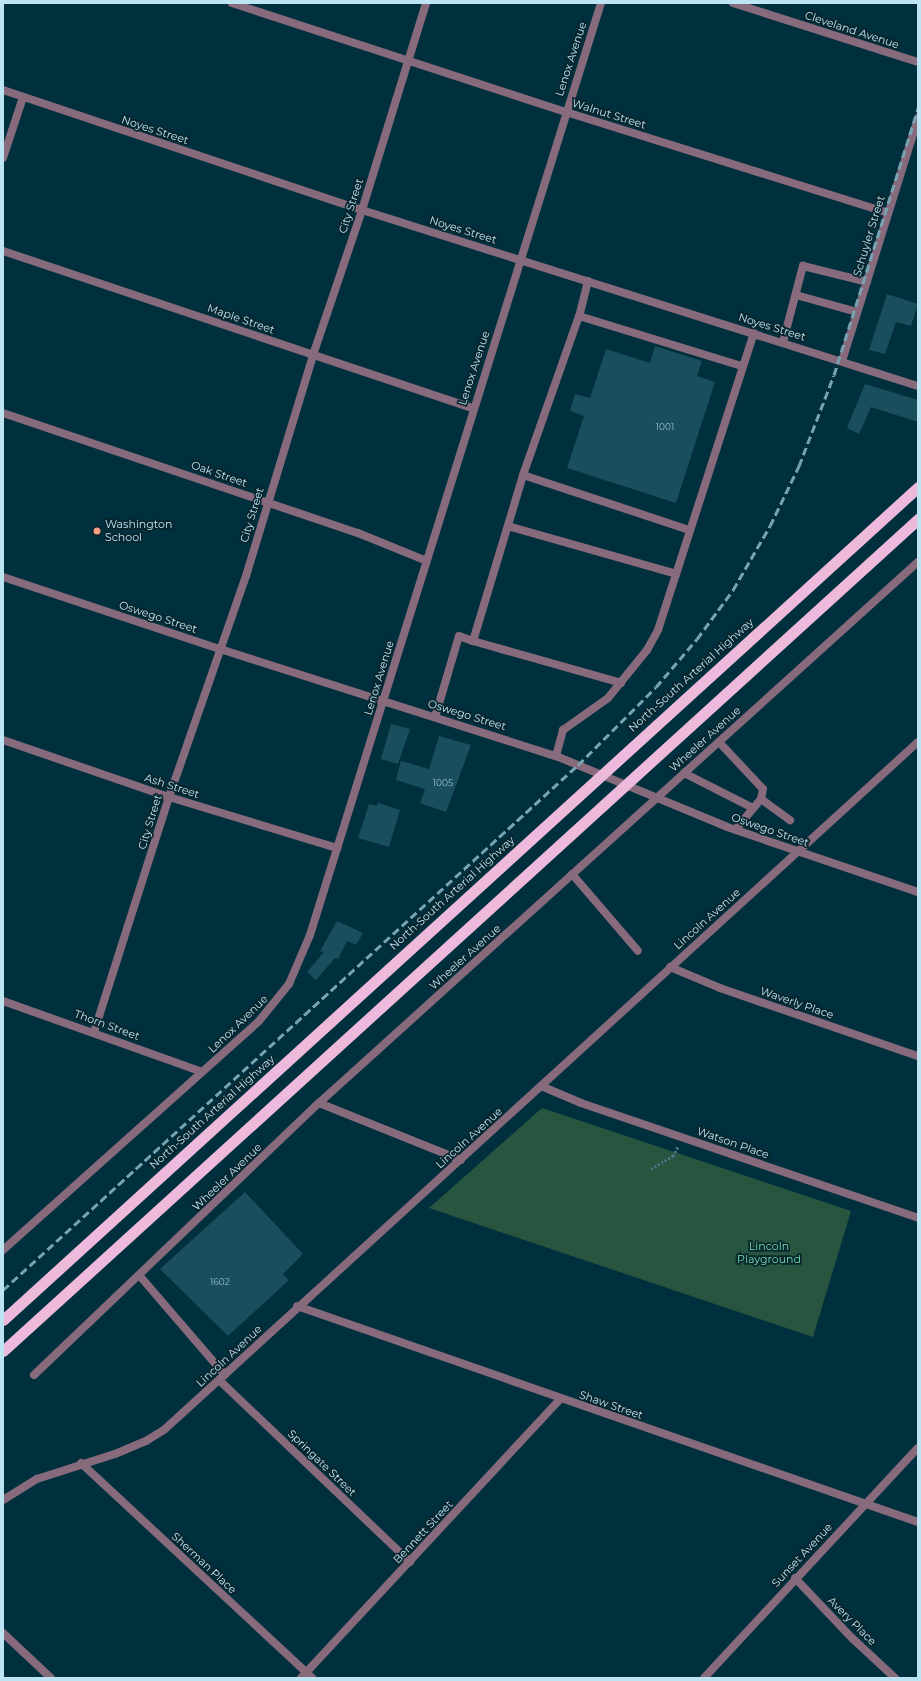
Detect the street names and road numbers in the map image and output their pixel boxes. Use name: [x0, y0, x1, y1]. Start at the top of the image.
street label: Cleveland Avenue: [803, 9, 901, 51]
street label: Lenox Avenue: [553, 20, 589, 98]
street label: Walnut Street: [570, 97, 648, 131]
street label: Noyes Street: [120, 113, 190, 147]
street label: City Street: [336, 177, 366, 235]
street label: Schuyler Street: [850, 194, 888, 278]
street label: Noyes Street: [428, 214, 498, 246]
street label: Maple Street: [206, 301, 276, 337]
street label: Noyes Street: [737, 311, 807, 343]
street label: Lenox Avenue: [456, 329, 492, 407]
street label: Oak Street: [189, 458, 249, 490]
street label: City Street: [237, 486, 267, 544]
street label: Oswego Street: [117, 598, 199, 636]
street label: North-South Arterial Highway: [626, 615, 756, 735]
street label: Lenox Avenue: [361, 639, 397, 717]
street label: Oswego Street: [426, 697, 508, 733]
street label: Wheeler Avenue: [667, 704, 743, 774]
street label: Ash Street: [143, 771, 201, 801]
street label: City Street: [135, 793, 165, 851]
street label: Oswego Street: [729, 811, 811, 849]
street label: North-South Arterial Highway: [387, 833, 517, 953]
street label: Lincoln Avenue: [671, 886, 743, 952]
street label: Wheeler Avenue: [427, 922, 503, 992]
street label: Waverly Place: [759, 984, 835, 1022]
street label: Lenox Avenue: [206, 992, 270, 1056]
street label: Thorn Street: [73, 1007, 141, 1043]
street label: North-South Arterial Highway: [147, 1052, 277, 1172]
street label: Lincoln Avenue: [433, 1105, 505, 1171]
street label: Watson Place: [695, 1125, 771, 1161]
street label: Wheeler Avenue: [190, 1141, 264, 1213]
street label: Lincoln Avenue: [194, 1322, 264, 1390]
street label: Shaw Street: [577, 1388, 645, 1422]
street label: Springate Street: [285, 1427, 359, 1499]
street label: Bennett Street: [390, 1498, 456, 1566]
street label: Sunset Avenue: [769, 1520, 835, 1590]
street label: Sherman Place: [169, 1530, 239, 1596]
street label: Avery Place: [825, 1594, 879, 1648]

